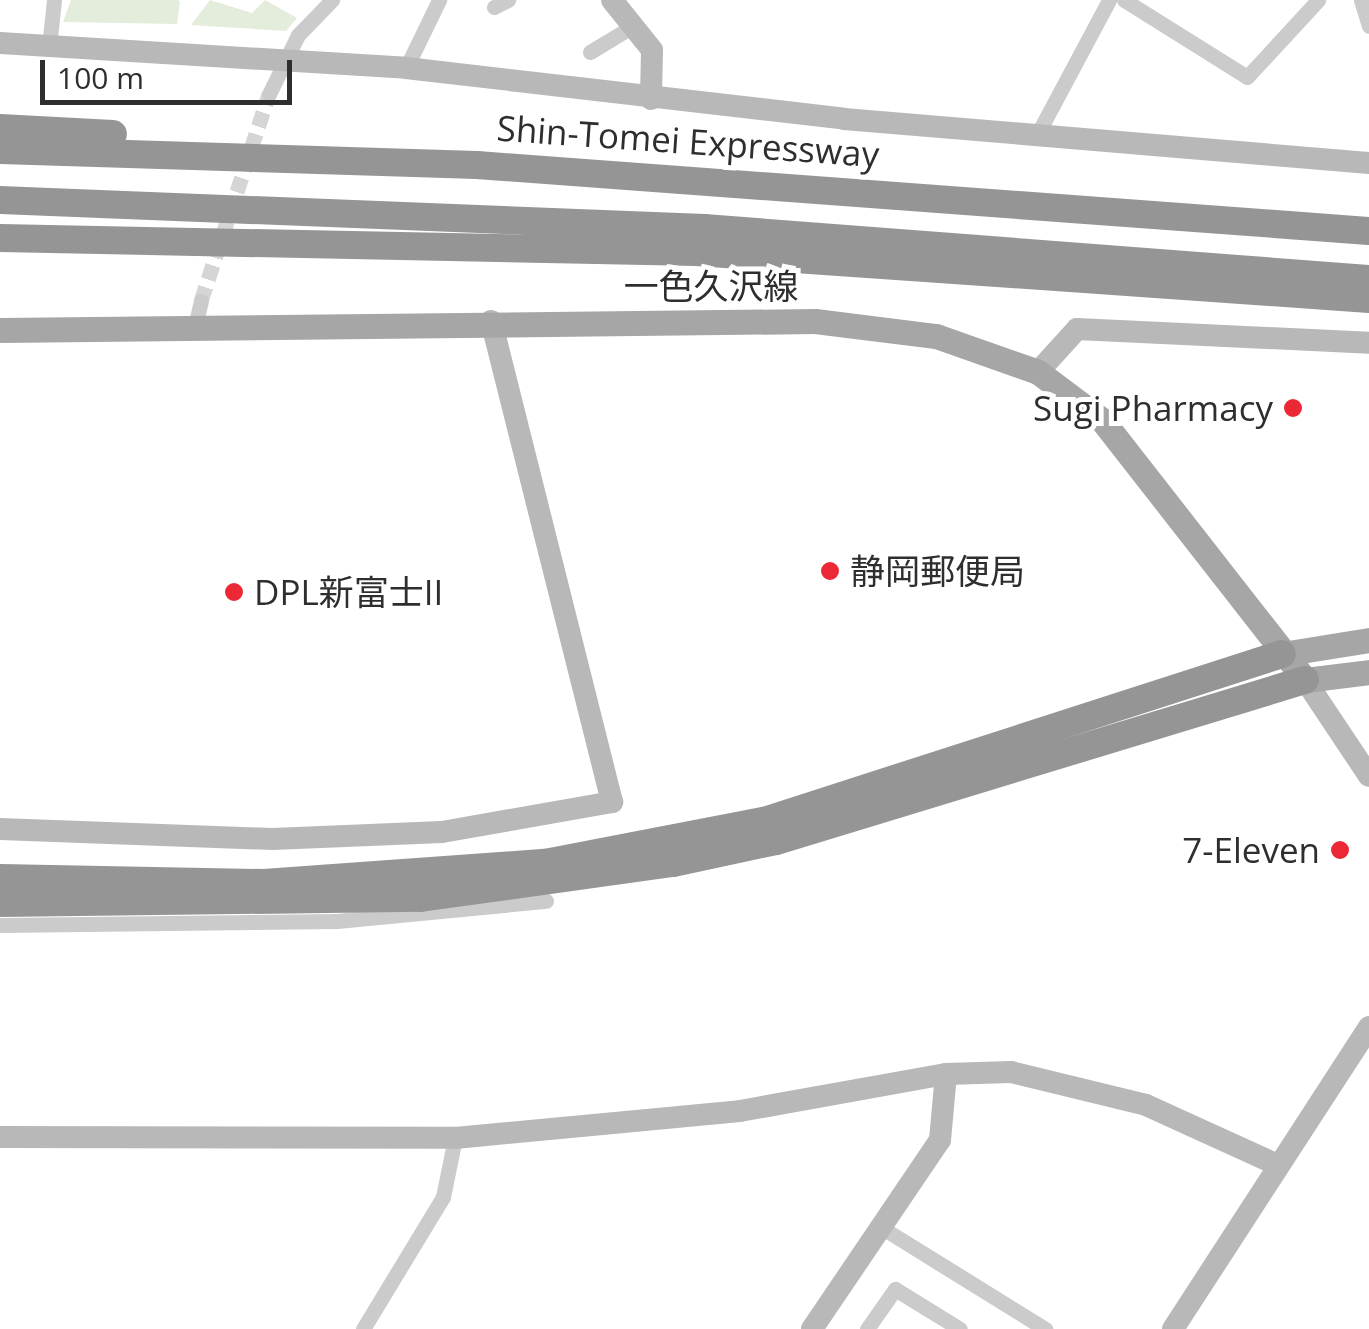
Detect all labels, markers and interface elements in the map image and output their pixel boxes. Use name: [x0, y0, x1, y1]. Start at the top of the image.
scale bar: [45, 40, 298, 102]
text: 100 m: [57, 57, 144, 98]
street label: Shin-Tomei Expressway: [495, 107, 881, 175]
street label: 一色久沢線: [624, 265, 798, 307]
place label: Sugi Pharmacy: [1033, 387, 1273, 429]
marker: Sugi Pharmacy: [1282, 397, 1304, 419]
place label: 静岡郵便局: [850, 550, 1025, 592]
marker: 静岡郵便局: [819, 560, 841, 582]
place label: DPL新富士II: [254, 571, 443, 613]
marker: DPL新富士II: [223, 581, 245, 603]
place label: 7-Eleven: [1182, 829, 1320, 871]
marker: 7-Eleven: [1329, 839, 1351, 861]

